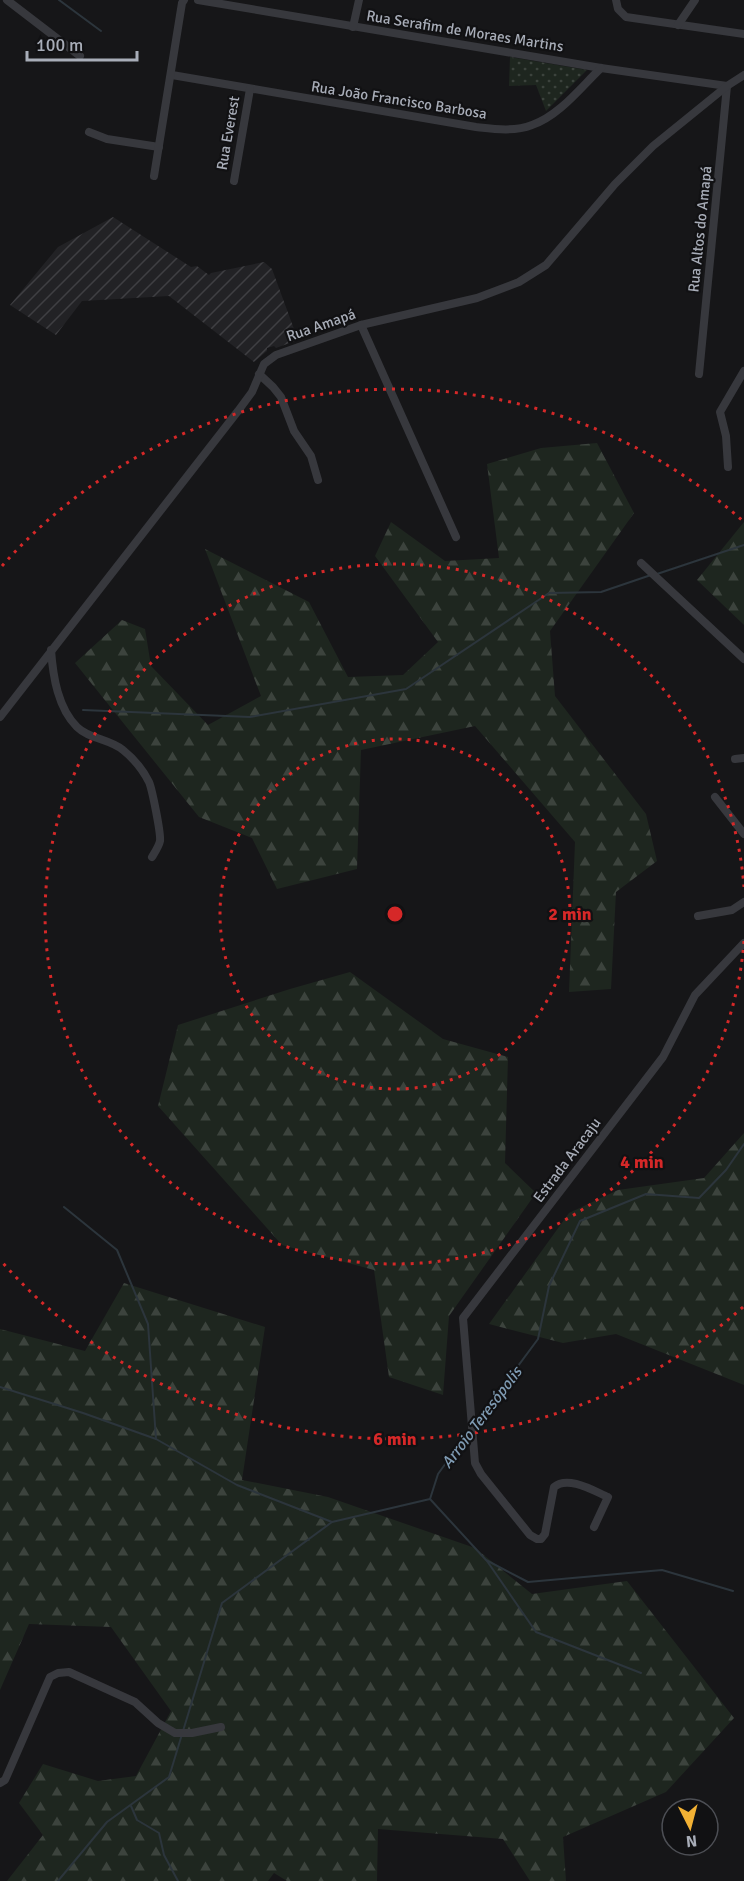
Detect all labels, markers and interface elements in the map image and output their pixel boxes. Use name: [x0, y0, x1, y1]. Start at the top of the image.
street label: Rua Serafim de Moraes Martins: [365, 7, 565, 56]
scale bar: [27, 24, 136, 62]
text: 100 m: [36, 34, 83, 56]
street label: Rua João Francisco Barbosa: [310, 77, 488, 123]
street label: Rua Everest: [213, 95, 243, 171]
street label: Rua Altos do Amapá: [684, 165, 716, 293]
street label: Rua Amapá: [284, 305, 358, 345]
text: 2 min: [548, 903, 592, 925]
centre of rings: [385, 904, 405, 924]
street label: Estrada Aracaju: [529, 1114, 605, 1206]
text: 4 min: [620, 1151, 664, 1173]
water label: Arroio Teresópolis: [437, 1361, 528, 1472]
text: 6 min: [373, 1428, 417, 1450]
north arrow: [660, 1797, 720, 1857]
text: N: [685, 1830, 698, 1851]

